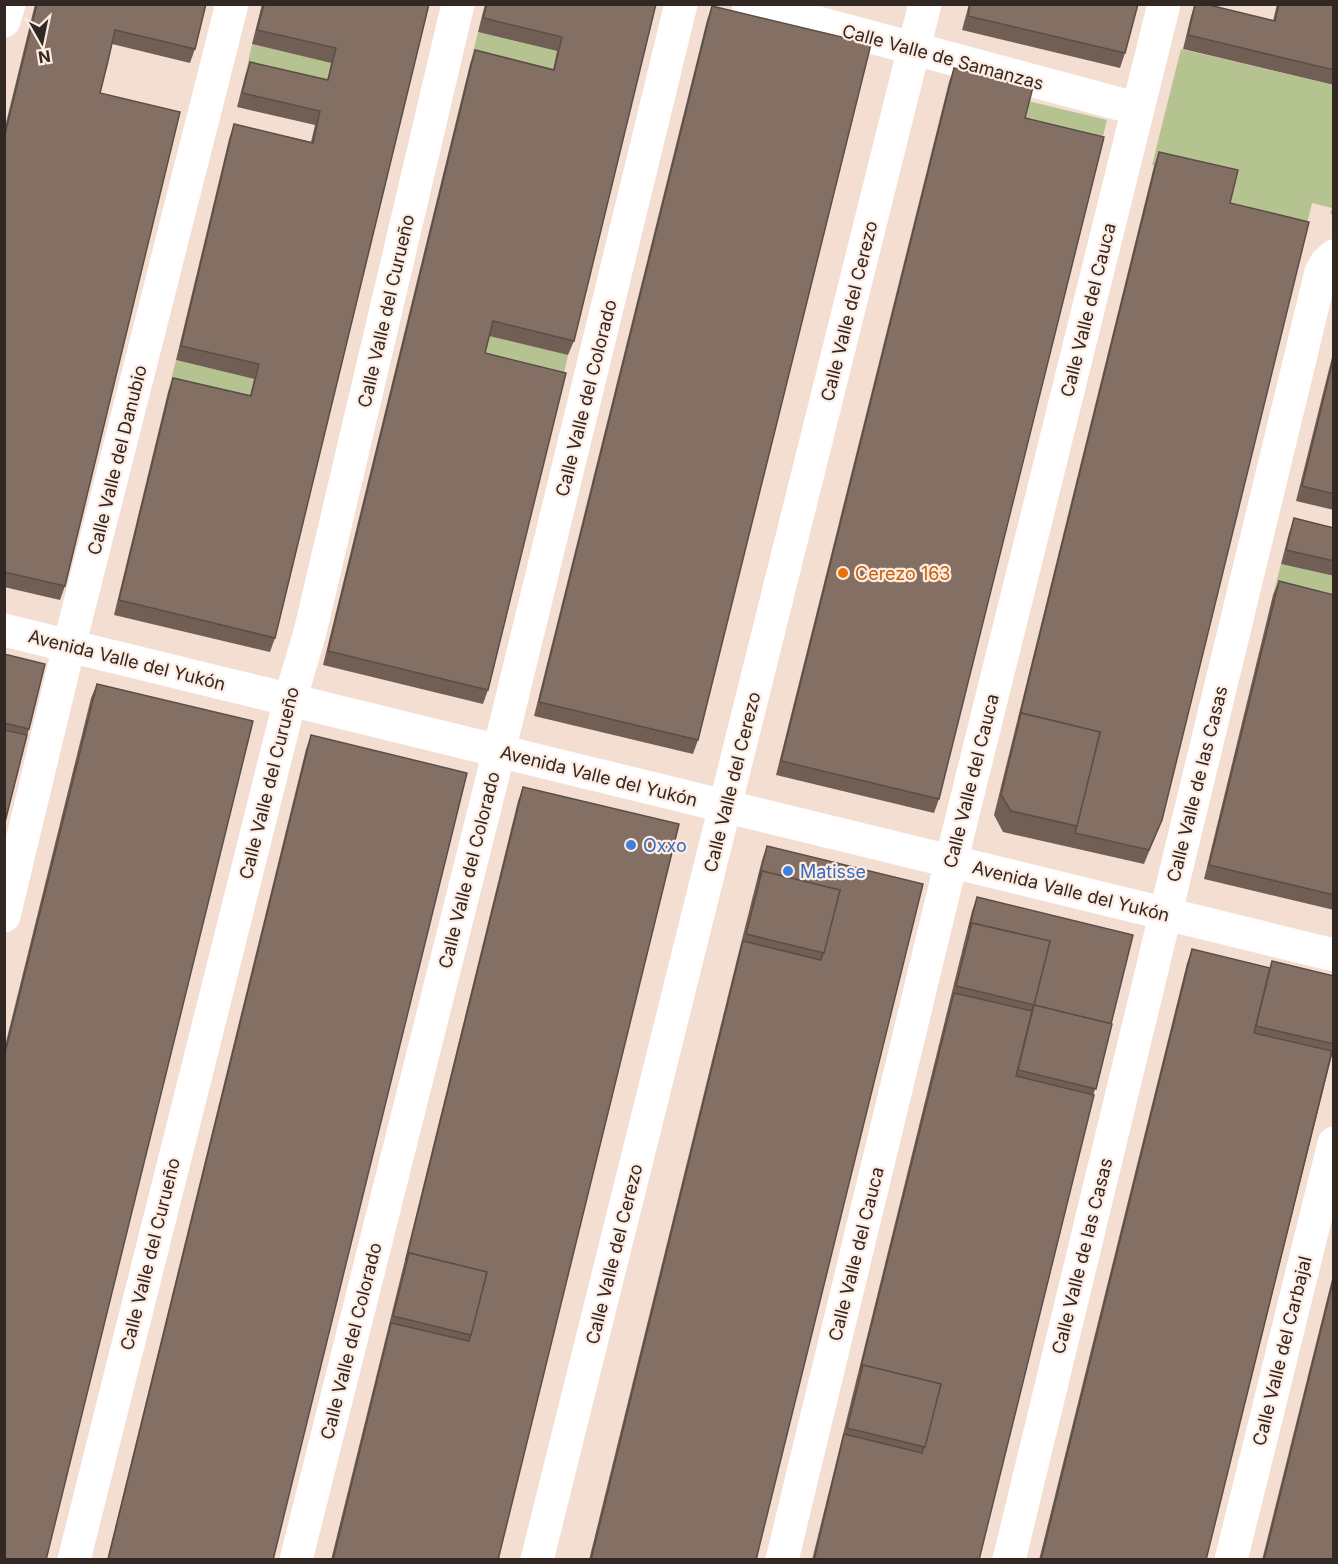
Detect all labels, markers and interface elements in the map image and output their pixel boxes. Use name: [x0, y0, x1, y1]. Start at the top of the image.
north arrow: [12, 12, 72, 72]
street label: Calle Valle de Samanzas: [840, 20, 1046, 94]
text: N: [37, 46, 52, 68]
street label: Calle Valle del Curueño: [354, 212, 418, 410]
street label: Calle Valle del Cerezo: [816, 219, 882, 403]
street label: Calle Valle del Cauca: [1056, 221, 1120, 399]
street label: Calle Valle del Colorado: [551, 297, 621, 499]
street label: Calle Valle del Danubio: [83, 363, 151, 557]
place label: Cerezo 163: [855, 563, 950, 584]
marker: Cerezo 163: [836, 566, 850, 580]
street label: Avenida Valle del Yukón: [26, 625, 228, 695]
street label: Calle Valle de las Casas: [1162, 684, 1232, 884]
street label: Calle Valle del Curueño: [235, 685, 303, 881]
street label: Calle Valle del Cerezo: [699, 690, 765, 874]
street label: Calle Valle del Cauca: [939, 692, 1003, 870]
street label: Avenida Valle del Yukón: [498, 741, 700, 811]
street label: Calle Valle del Colorado: [434, 769, 504, 971]
place label: Oxxo: [643, 835, 687, 856]
marker: Oxxo: [624, 838, 638, 852]
street label: Avenida Valle del Yukón: [970, 856, 1172, 926]
place label: Matisse: [800, 861, 866, 882]
marker: Matisse: [781, 864, 795, 878]
street label: Calle Valle del Curueño: [116, 1156, 184, 1352]
street label: Calle Valle de las Casas: [1047, 1156, 1117, 1356]
street label: Calle Valle del Cerezo: [581, 1162, 647, 1346]
street label: Calle Valle del Cauca: [824, 1165, 888, 1343]
street label: Calle Valle del Colorado: [316, 1240, 386, 1442]
street label: Calle Valle del Carbajal: [1248, 1254, 1316, 1448]

